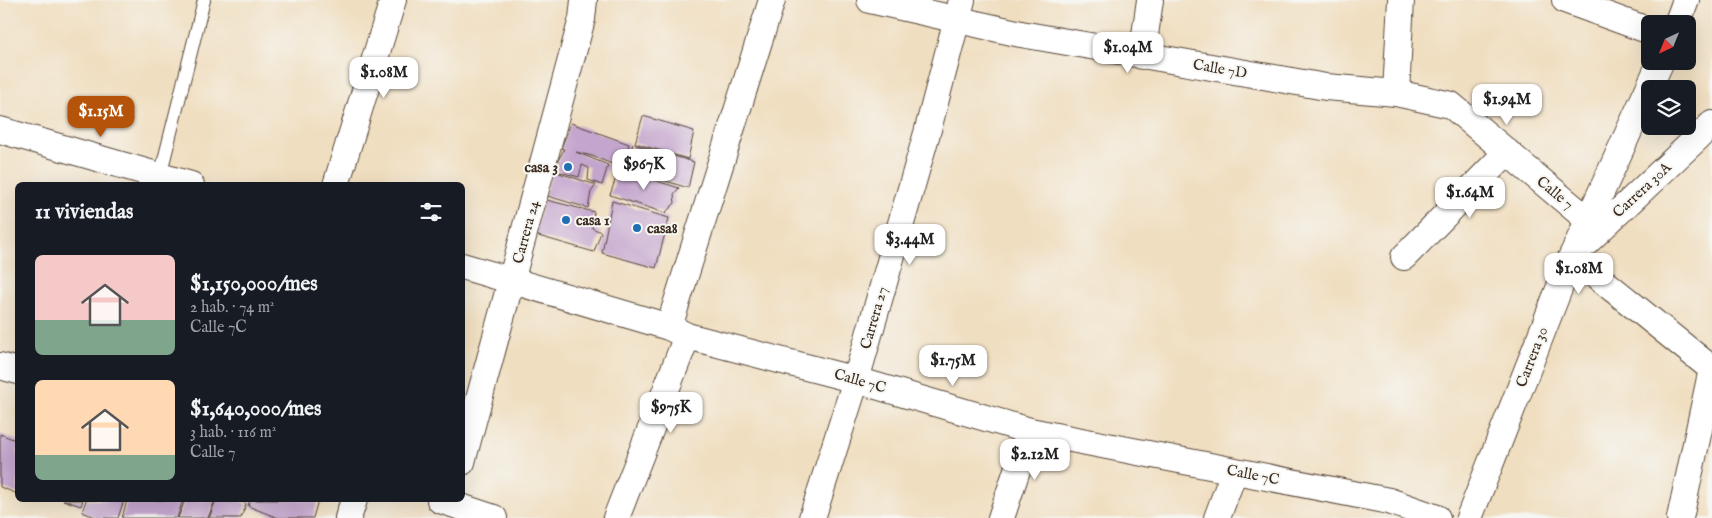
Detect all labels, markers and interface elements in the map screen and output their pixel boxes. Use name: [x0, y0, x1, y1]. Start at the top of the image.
north arrow: [1641, 15, 1696, 70]
map controls: [1641, 15, 1696, 135]
pin: $1.04M: [1087, 32, 1169, 74]
text: $1.04M: [1104, 38, 1153, 58]
street label: Calle 7D: [1191, 55, 1249, 83]
pin: $1.08M: [343, 56, 425, 99]
text: $1.08M: [360, 63, 408, 83]
button: layers: [1641, 80, 1696, 135]
pin: $1.94M: [1466, 84, 1548, 126]
text: $1.94M: [1483, 90, 1531, 110]
pin: $1.15M: [60, 96, 142, 138]
text: $1.15M: [78, 102, 124, 122]
pin: $967K: [609, 148, 679, 191]
text: $967K: [623, 155, 665, 175]
street label: Carrera 30A: [1609, 157, 1676, 222]
place label: casa 3: [524, 158, 558, 177]
marker: casa 3: [562, 161, 574, 173]
street label: Calle 7: [1533, 172, 1577, 214]
pin: $1.64M: [1429, 176, 1511, 219]
text: $1.64M: [1446, 183, 1494, 203]
icon: filters: [417, 198, 445, 226]
street label: Carrera 24: [508, 198, 544, 266]
text: 11 viviendas: [35, 199, 133, 226]
place label: casa 1: [576, 211, 610, 230]
marker: casa 1: [560, 214, 572, 226]
place label: casa8: [647, 219, 678, 238]
marker: casa8: [631, 222, 643, 234]
pin: $3.44M: [869, 224, 951, 266]
text: $3.44M: [885, 230, 935, 250]
pin: $1.08M: [1538, 252, 1620, 295]
text: $1.08M: [1555, 259, 1603, 279]
text: $1,150,000/mes: [190, 271, 318, 298]
icon: home: [75, 275, 135, 335]
street label: Carrera 27: [856, 284, 892, 352]
text: 2 hab. · 74 m²: [190, 298, 275, 318]
text: Calle 7C: [190, 318, 247, 338]
street label: Carrera 30: [1512, 324, 1552, 390]
pin: $1.75M: [912, 344, 994, 387]
text: $1.75M: [930, 351, 976, 371]
street label: Calle 7C: [832, 365, 888, 398]
pin: $975K: [636, 392, 706, 434]
text: $1,640,000/mes: [190, 396, 321, 423]
text: $975K: [651, 398, 691, 418]
icon: home: [75, 400, 135, 460]
text: 3 hab. · 116 m²: [190, 423, 276, 443]
pin: $2.12M: [994, 438, 1076, 481]
text: Calle 7: [190, 443, 235, 463]
text: $2.12M: [1011, 445, 1059, 465]
street label: Calle 7C: [1225, 461, 1281, 489]

